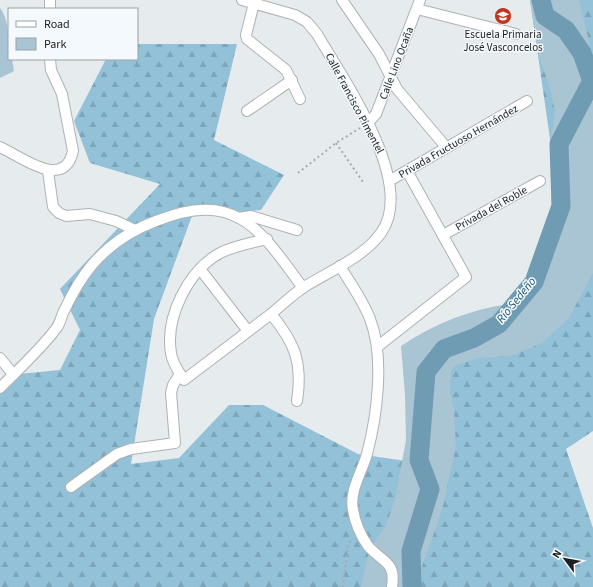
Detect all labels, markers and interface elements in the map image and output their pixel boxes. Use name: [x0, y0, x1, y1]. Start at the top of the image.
school or university icon: Escuela Primaria José Vasconcelos: [493, 6, 513, 26]
legend: [8, 8, 138, 60]
text: Road: [44, 16, 70, 33]
street label: Calle Lino Ocaña: [376, 25, 417, 102]
place label: Escuela Primaria José Vasconcelos: [463, 27, 543, 55]
text: Park: [44, 36, 66, 53]
street label: Calle Francisco Pimentel: [322, 50, 388, 156]
street label: Privada Fructuoso Hernández: [396, 101, 521, 182]
street label: Privada del Roble: [453, 182, 530, 234]
water label: Río Sedeño: [493, 274, 540, 327]
north arrow: [545, 539, 585, 579]
text: N: [549, 547, 565, 561]

